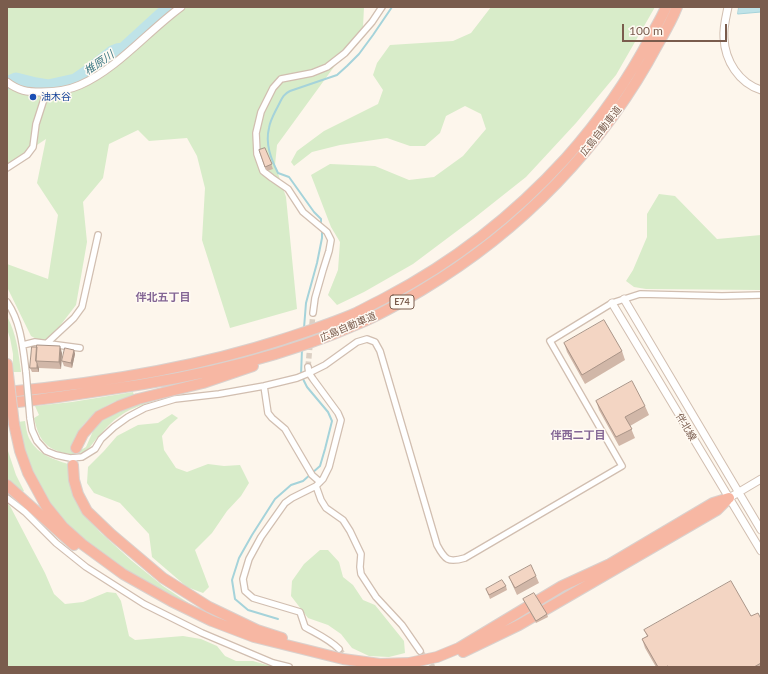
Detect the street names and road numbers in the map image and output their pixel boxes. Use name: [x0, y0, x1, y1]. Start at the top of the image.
street label: 広島自動車道: [578, 104, 624, 158]
road number: E74: [390, 295, 414, 309]
street label: 広島自動車道: [318, 310, 378, 344]
street label: 伴北線: [673, 411, 699, 443]

